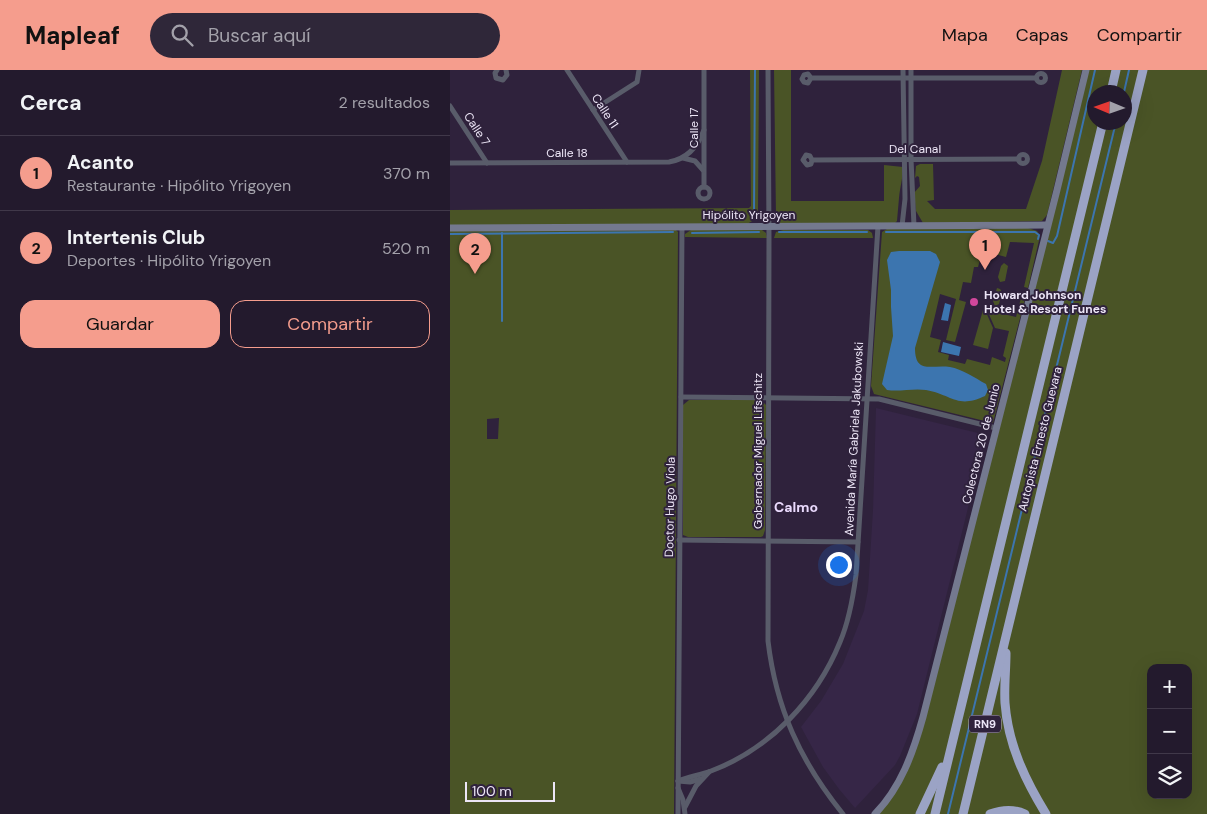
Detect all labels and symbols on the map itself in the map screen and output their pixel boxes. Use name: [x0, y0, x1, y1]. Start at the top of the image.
north arrow: [1087, 85, 1132, 130]
street label: Calle 11: [588, 91, 622, 131]
street label: Calle 17: [686, 108, 702, 148]
street label: Calle 7: [460, 109, 494, 149]
street label: Del Canal: [889, 141, 941, 157]
street label: Calle 18: [546, 145, 588, 161]
street label: Hipólito Yrigoyen: [703, 207, 796, 223]
pin: 1: [969, 229, 1001, 270]
pin: 2: [459, 233, 491, 274]
place label: Howard Johnson Hotel & Resort Funes: [984, 287, 1106, 317]
marker: Howard Johnson Hotel & Resort Funes: [968, 296, 980, 308]
street label: Avenida María Gabriela Jakubowski: [841, 341, 867, 536]
street label: Autopista Ernesto Guevara: [1014, 365, 1066, 513]
street label: Gobernador Miguel Lifschitz: [750, 373, 766, 529]
street label: Colectora 20 de Junio: [958, 382, 1004, 506]
street label: Doctor Hugo Viola: [661, 457, 679, 557]
district label: Calmo: [774, 498, 818, 516]
your location: [826, 552, 852, 578]
road number: RN9: [969, 716, 1001, 732]
scale bar: [465, 779, 555, 802]

